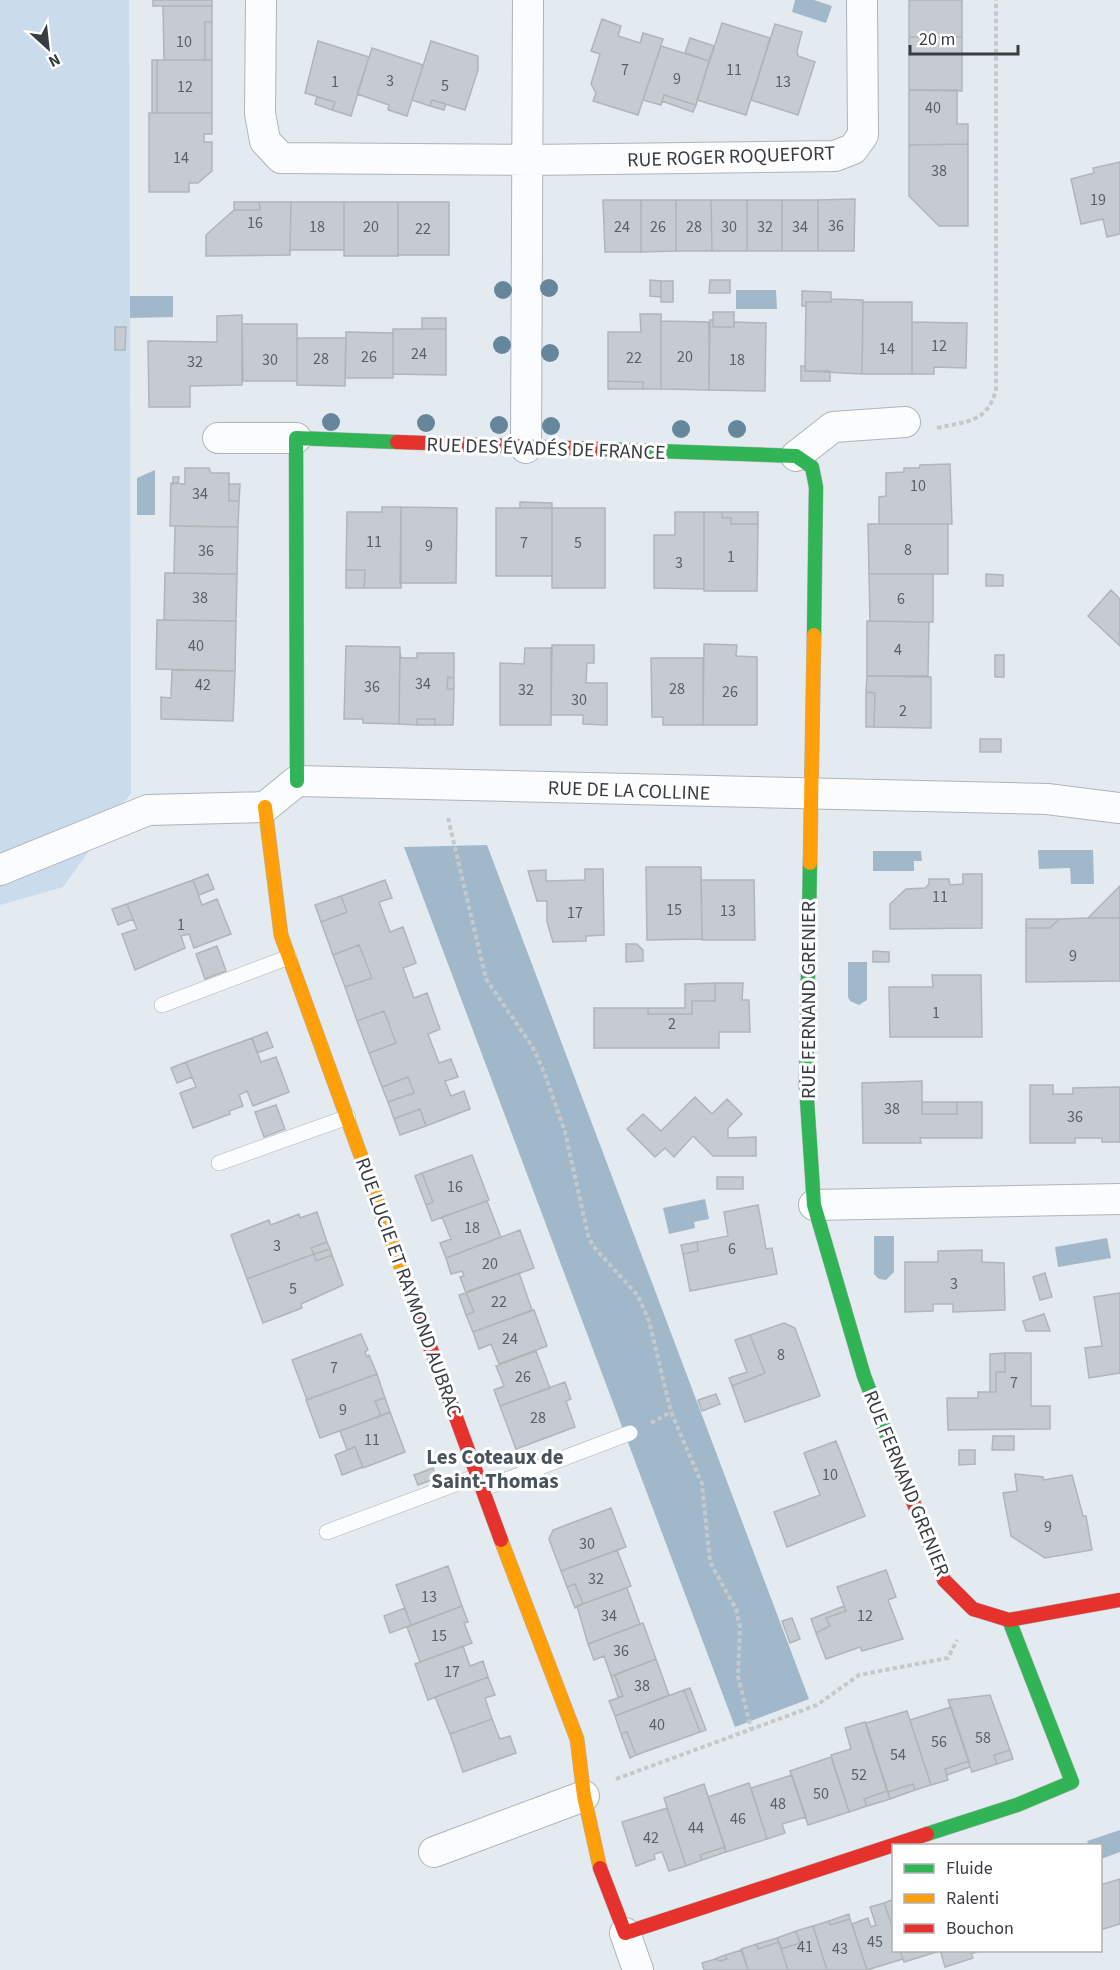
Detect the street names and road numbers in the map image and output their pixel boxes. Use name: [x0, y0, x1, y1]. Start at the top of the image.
street label: RUE ROGER ROQUEFORT: [627, 139, 836, 175]
street label: RUE DES ÉVADÉS DE FRANCE: [426, 431, 666, 467]
street label: RUE DE LA COLLINE: [547, 774, 711, 808]
street label: RUE FERNAND GRENIER: [795, 901, 823, 1099]
street label: RUE LUCIE ET RAYMOND AUBRAC: [348, 1154, 468, 1421]
street label: RUE FERNAND GRENIER: [856, 1386, 956, 1580]

